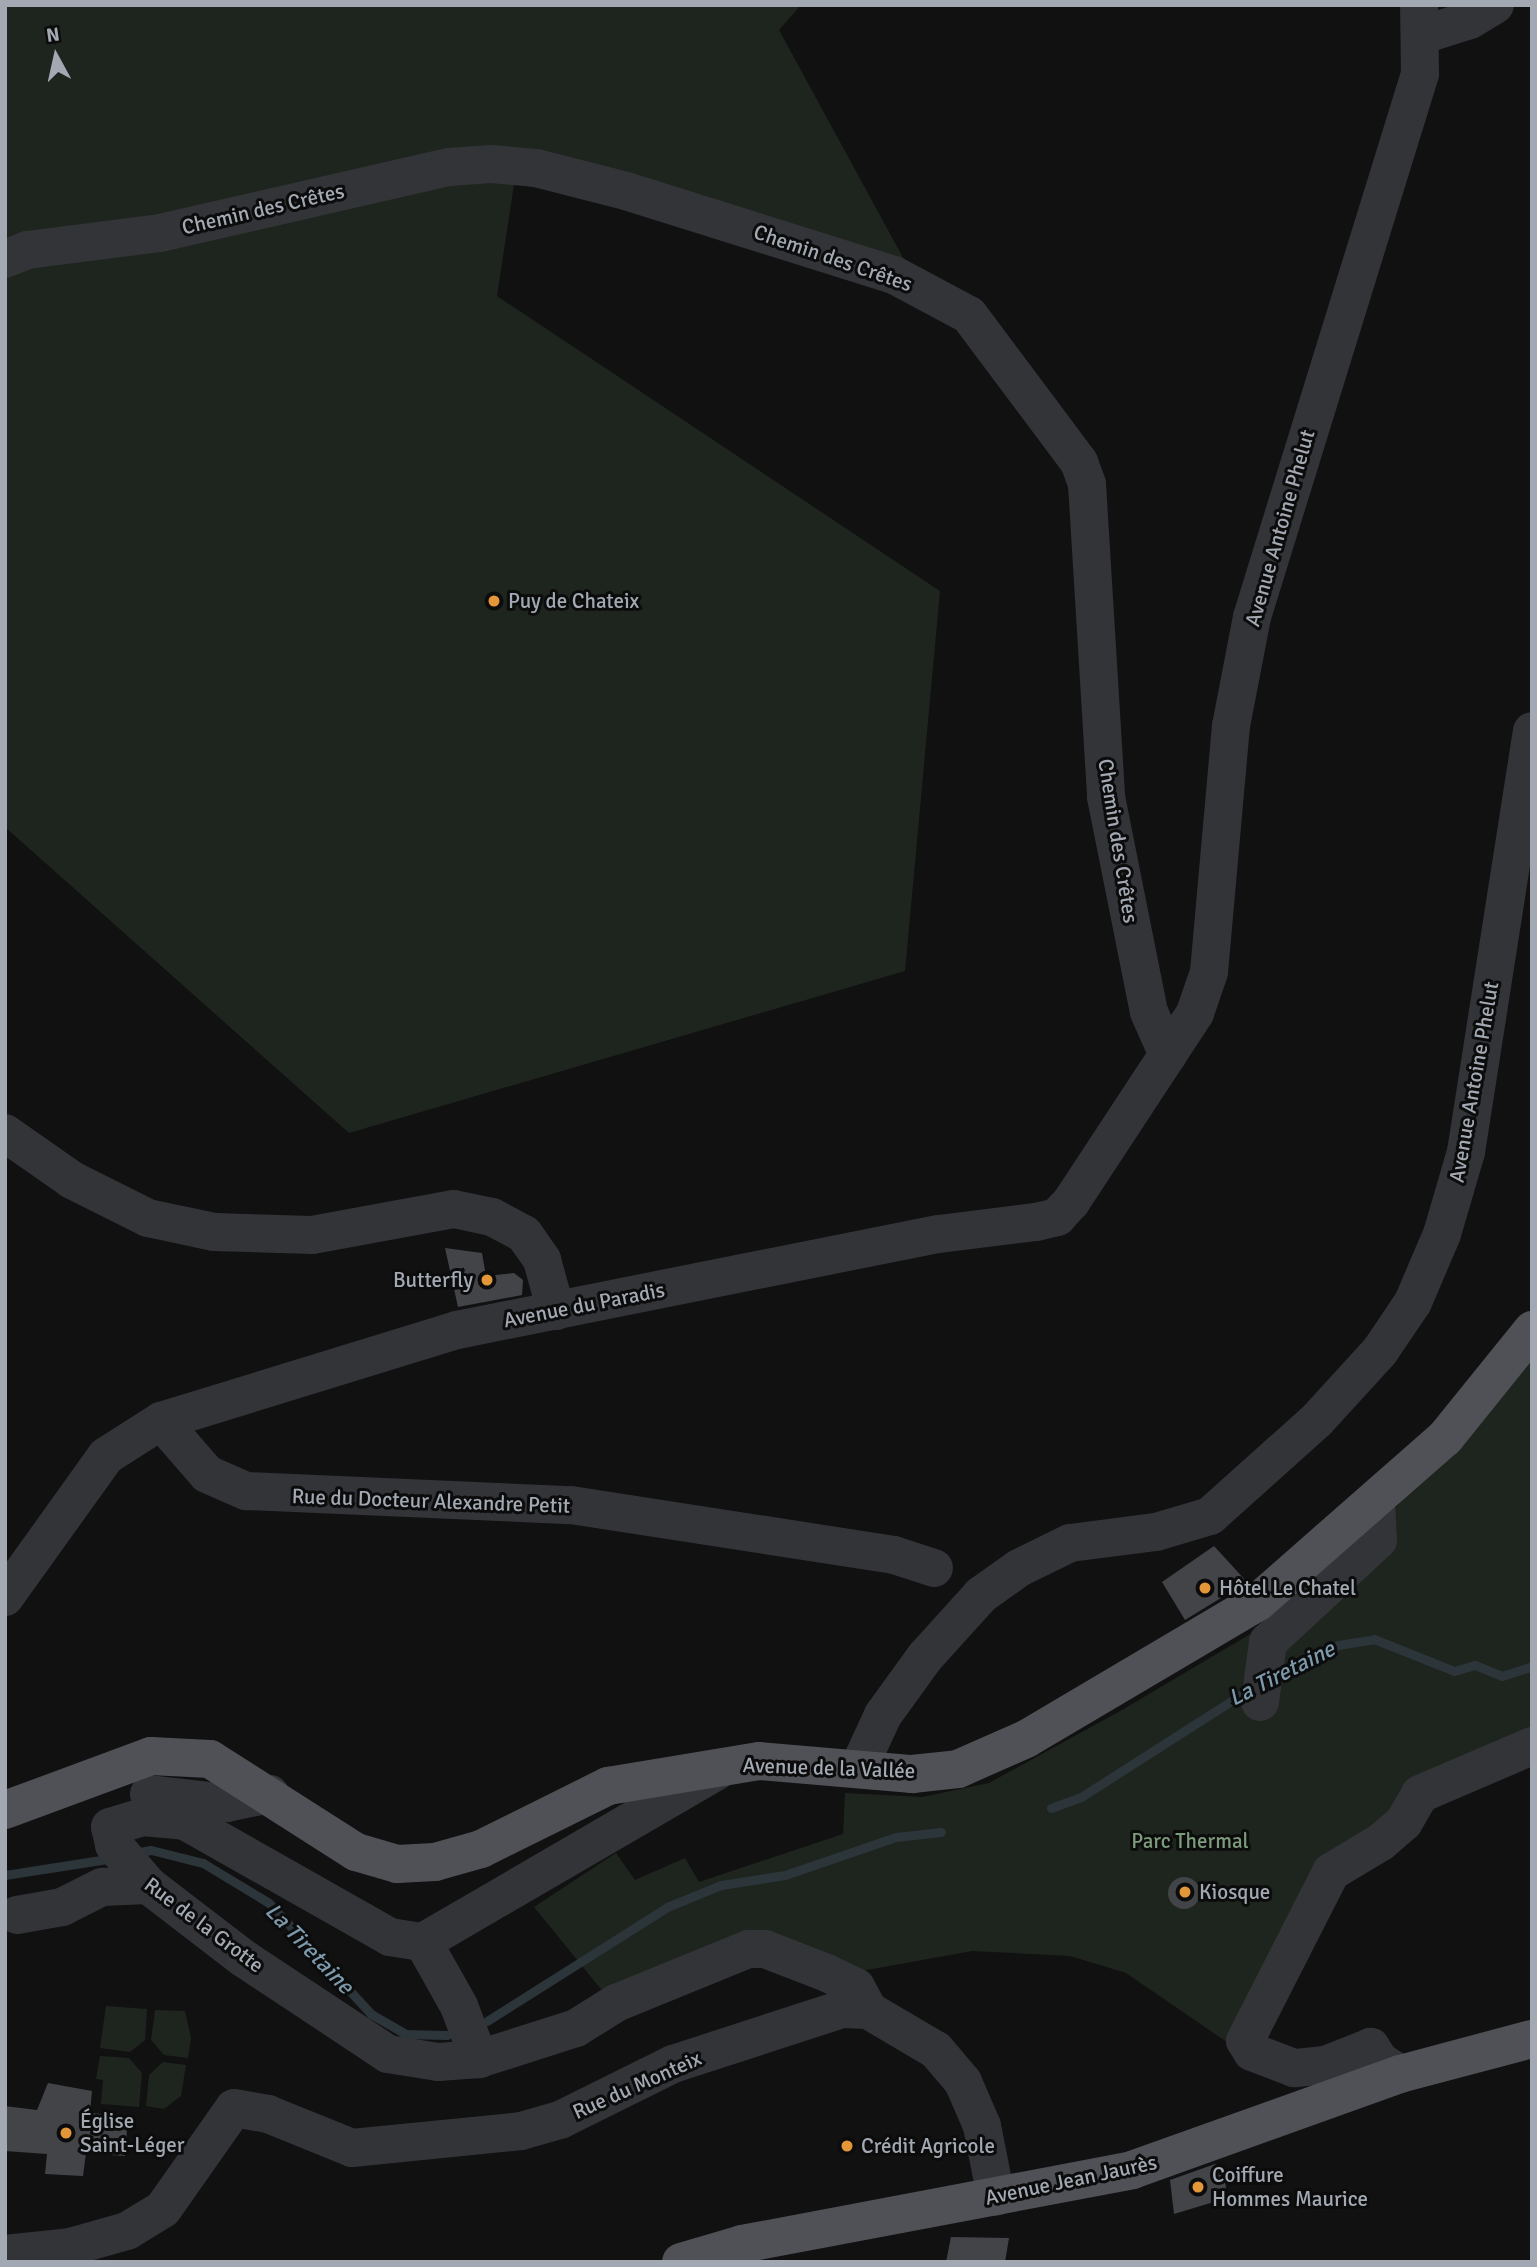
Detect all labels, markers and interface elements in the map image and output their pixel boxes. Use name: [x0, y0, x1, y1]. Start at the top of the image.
north arrow: [21, 21, 91, 91]
text: N: [45, 22, 61, 48]
street label: Chemin des Crêtes: [179, 178, 347, 240]
street label: Chemin des Crêtes: [750, 219, 916, 297]
street label: Avenue Antoine Phelut: [1240, 427, 1320, 629]
place label: Puy de Chateix: [508, 588, 639, 614]
marker: Puy de Chateix: [486, 593, 502, 609]
street label: Chemin des Crêtes: [1093, 757, 1143, 925]
street label: Avenue Antoine Phelut: [1444, 980, 1504, 1184]
place label: Butterfly: [393, 1267, 473, 1293]
marker: Butterfly: [479, 1272, 495, 1288]
street label: Avenue du Paradis: [501, 1277, 667, 1333]
street label: Rue du Docteur Alexandre Petit: [291, 1484, 571, 1518]
place label: Hôtel Le Chatel: [1219, 1575, 1356, 1601]
marker: Hôtel Le Chatel: [1197, 1580, 1213, 1596]
water label: La Tiretaine: [1224, 1635, 1340, 1713]
street label: Avenue de la Vallée: [742, 1752, 916, 1784]
park label: Parc Thermal: [1131, 1828, 1249, 1854]
street label: Rue de la Grotte: [139, 1872, 269, 1978]
place label: Kiosque: [1199, 1879, 1270, 1905]
marker: Kiosque: [1177, 1884, 1193, 1900]
water label: La Tiretaine: [259, 1898, 359, 2000]
street label: Rue du Monteix: [569, 2045, 705, 2125]
place label: Église Saint-Léger: [80, 2108, 184, 2158]
marker: Église Saint-Léger: [58, 2125, 74, 2141]
place label: Crédit Agricole: [861, 2133, 995, 2159]
marker: Crédit Agricole: [839, 2138, 855, 2154]
street label: Avenue Jean Jaurès: [983, 2149, 1159, 2211]
place label: Coiffure Hommes Maurice: [1212, 2162, 1368, 2212]
marker: Coiffure Hommes Maurice: [1190, 2179, 1206, 2195]

